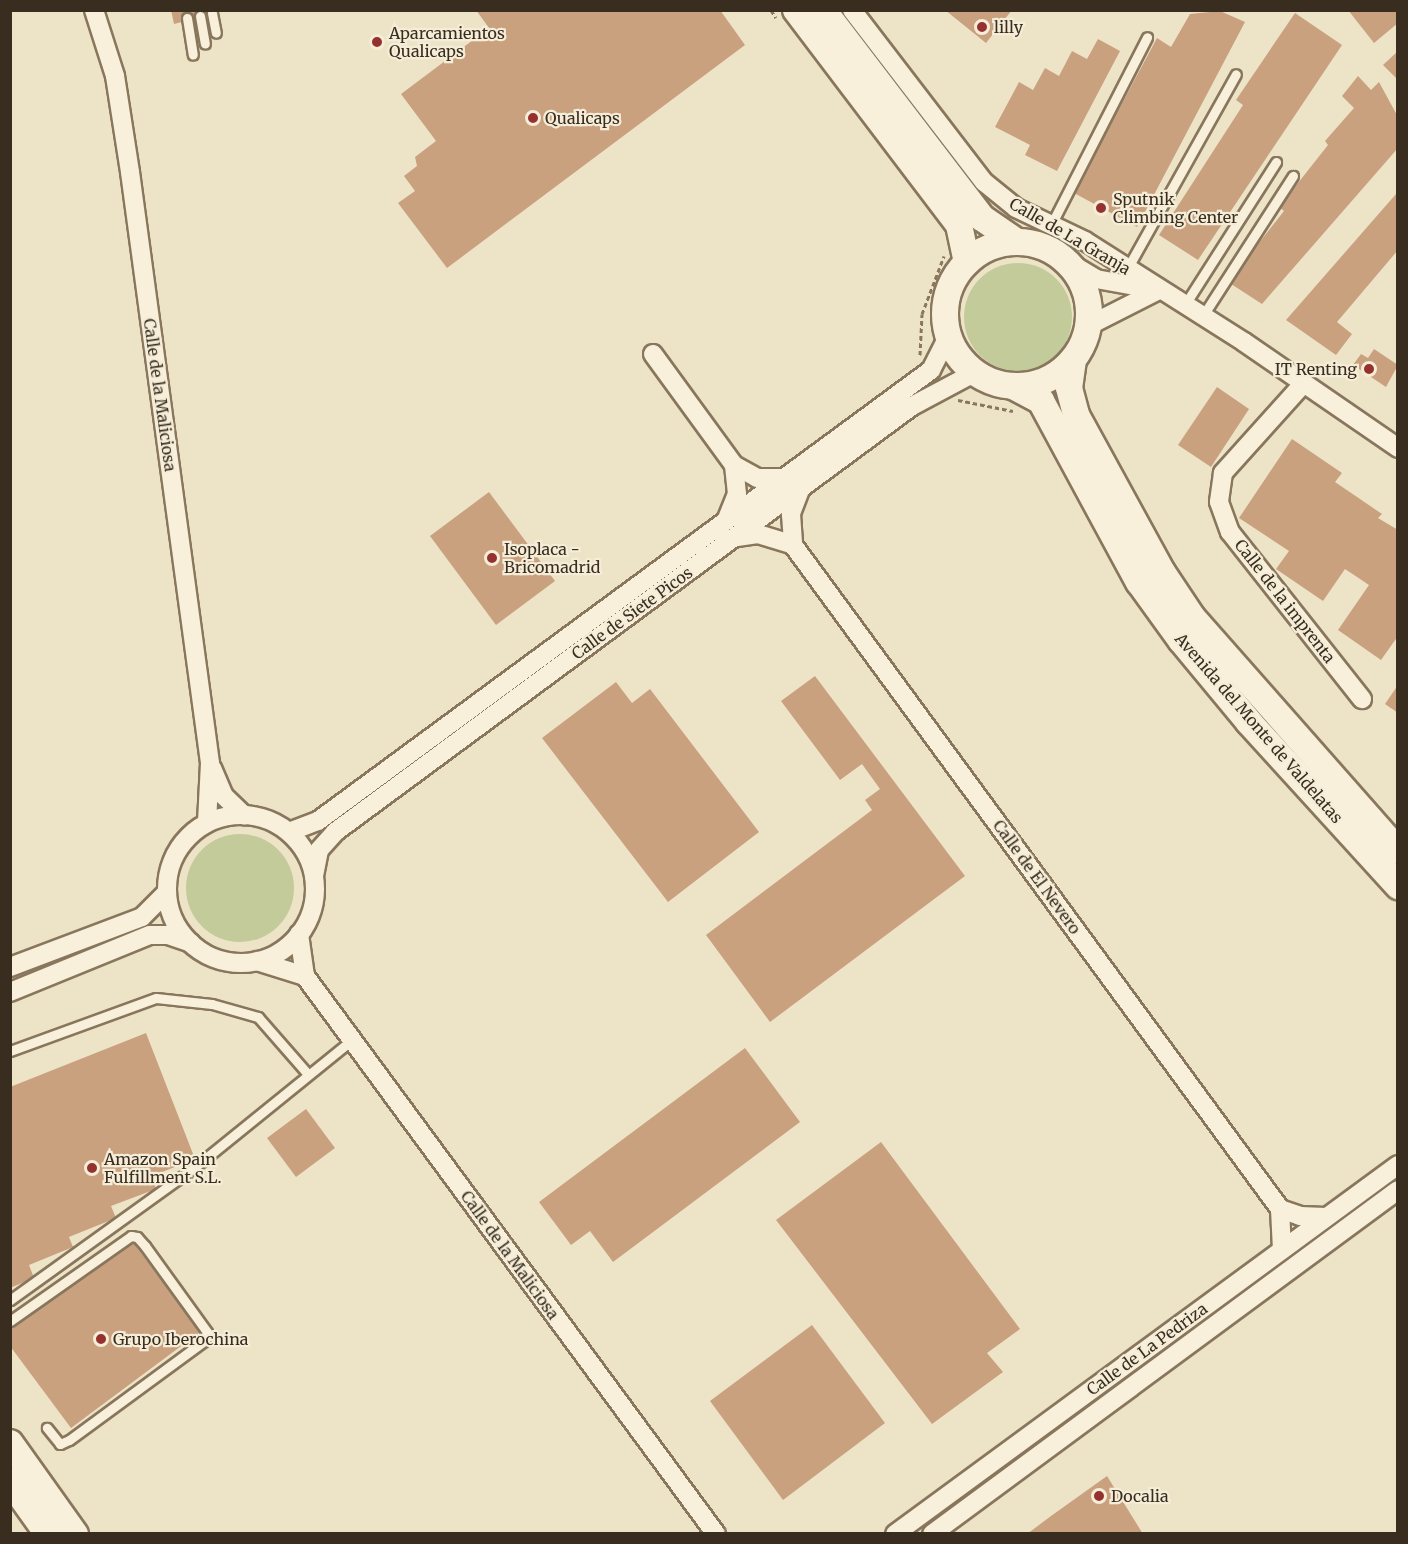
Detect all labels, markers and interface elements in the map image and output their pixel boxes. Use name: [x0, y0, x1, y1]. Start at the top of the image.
place label: lilly: [994, 17, 1023, 37]
marker: lilly: [975, 20, 989, 34]
place label: Aparcamientos Qualicaps: [389, 23, 505, 61]
marker: Aparcamientos Qualicaps: [370, 35, 384, 49]
place label: Qualicaps: [545, 108, 620, 128]
marker: Qualicaps: [526, 111, 540, 125]
place label: Sputnik Climbing Center: [1113, 189, 1238, 227]
street label: Calle de La Granja: [1006, 194, 1134, 278]
marker: Sputnik Climbing Center: [1094, 201, 1108, 215]
street label: Calle de la Maliciosa: [140, 317, 180, 473]
place label: IT Renting: [1275, 359, 1357, 379]
marker: IT Renting: [1362, 362, 1376, 376]
street label: Calle de la imprenta: [1231, 535, 1339, 667]
place label: Isoplaca - Bricomadrid: [504, 539, 600, 577]
marker: Isoplaca - Bricomadrid: [485, 551, 499, 565]
street label: Calle de Siete Picos: [568, 563, 696, 663]
street label: Avenida del Monte de Valdelatas: [1171, 629, 1347, 827]
street label: Calle de El Nevero: [989, 816, 1085, 938]
place label: Amazon Spain Fulfillment S.L.: [104, 1149, 222, 1187]
marker: Amazon Spain Fulfillment S.L.: [85, 1161, 99, 1175]
street label: Calle de la Maliciosa: [457, 1187, 563, 1323]
street label: Calle de La Pedriza: [1083, 1299, 1211, 1399]
place label: Grupo Iberochina: [113, 1329, 248, 1349]
marker: Grupo Iberochina: [94, 1332, 108, 1346]
place label: Docalia: [1111, 1486, 1169, 1506]
marker: Docalia: [1092, 1489, 1106, 1503]

